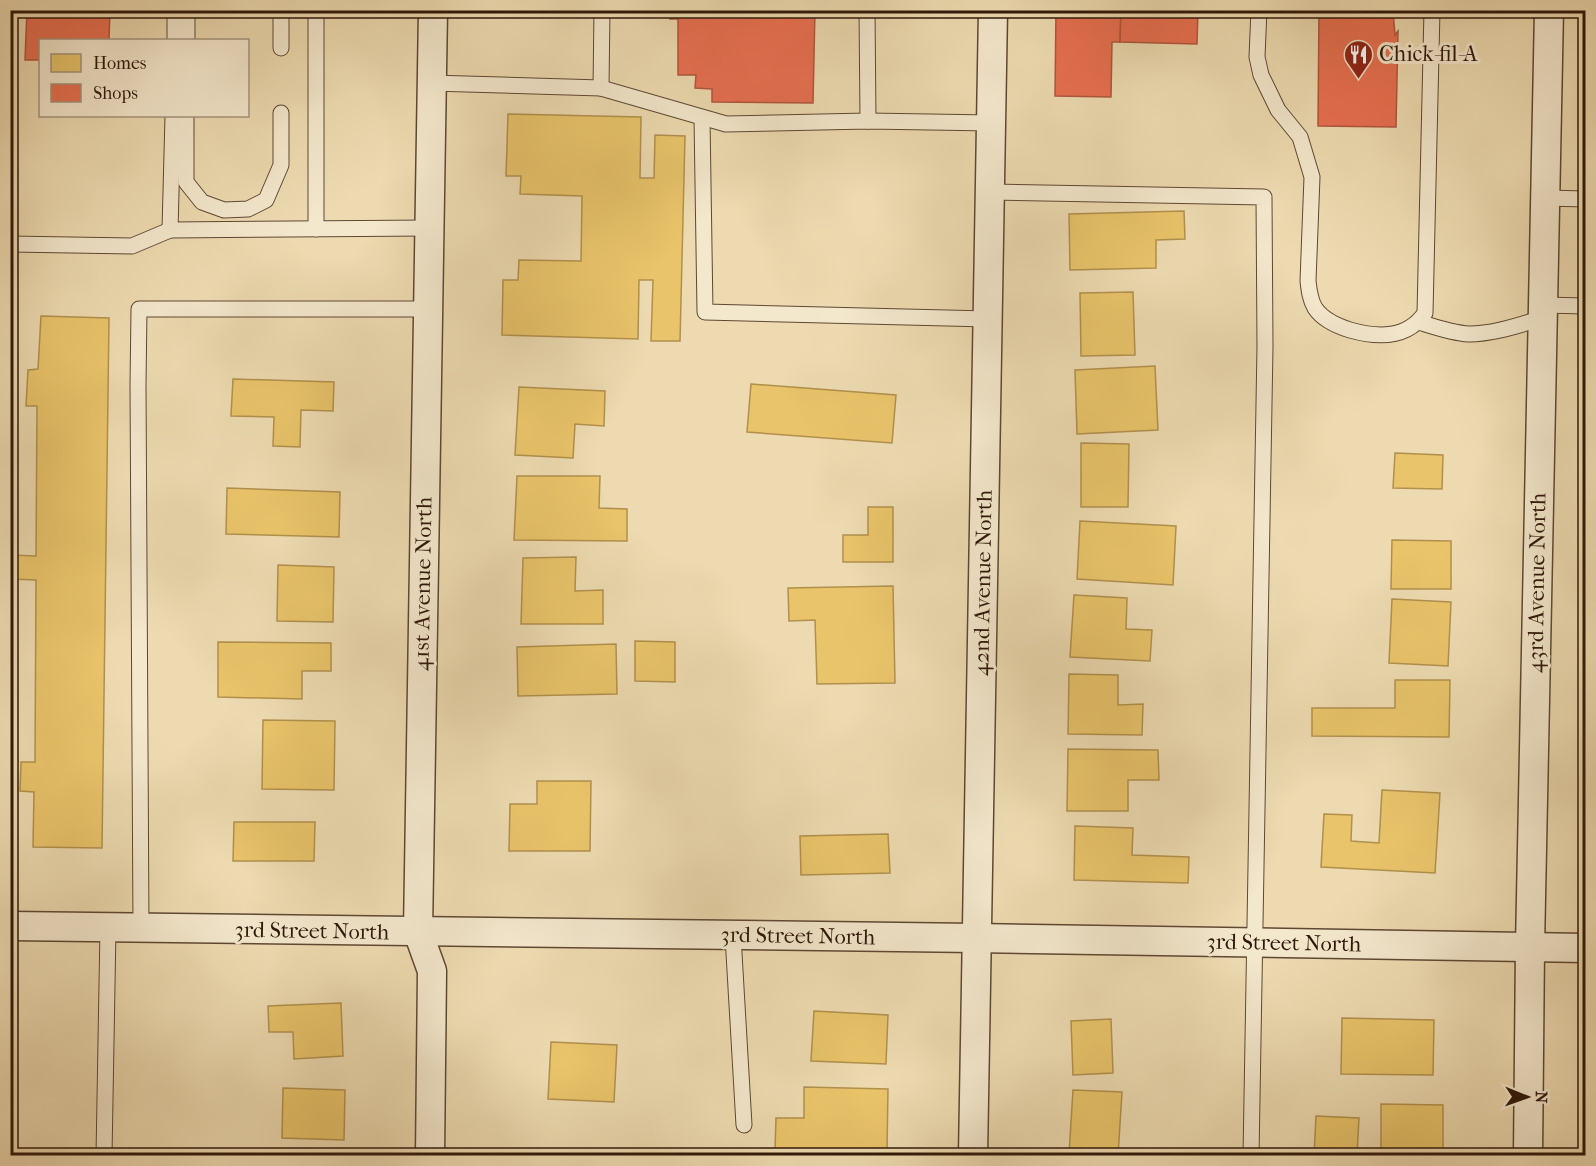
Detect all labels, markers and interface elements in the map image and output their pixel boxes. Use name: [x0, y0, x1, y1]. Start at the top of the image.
restaurant icon: Chick-fil-A: [1342, 38, 1374, 80]
legend: [39, 39, 249, 117]
place label: Chick-fil-A: [1379, 41, 1478, 67]
text: Homes: [93, 53, 147, 74]
text: Shops: [93, 83, 138, 104]
street label: 42nd Avenue North: [968, 489, 998, 676]
street label: 43rd Avenue North: [1522, 492, 1552, 673]
street label: 41st Avenue North: [408, 496, 438, 671]
street label: 3rd Street North: [235, 917, 390, 945]
street label: 3rd Street North: [721, 922, 876, 950]
street label: 3rd Street North: [1207, 929, 1362, 957]
north arrow: [1497, 1067, 1557, 1127]
text: N: [1532, 1091, 1551, 1104]

